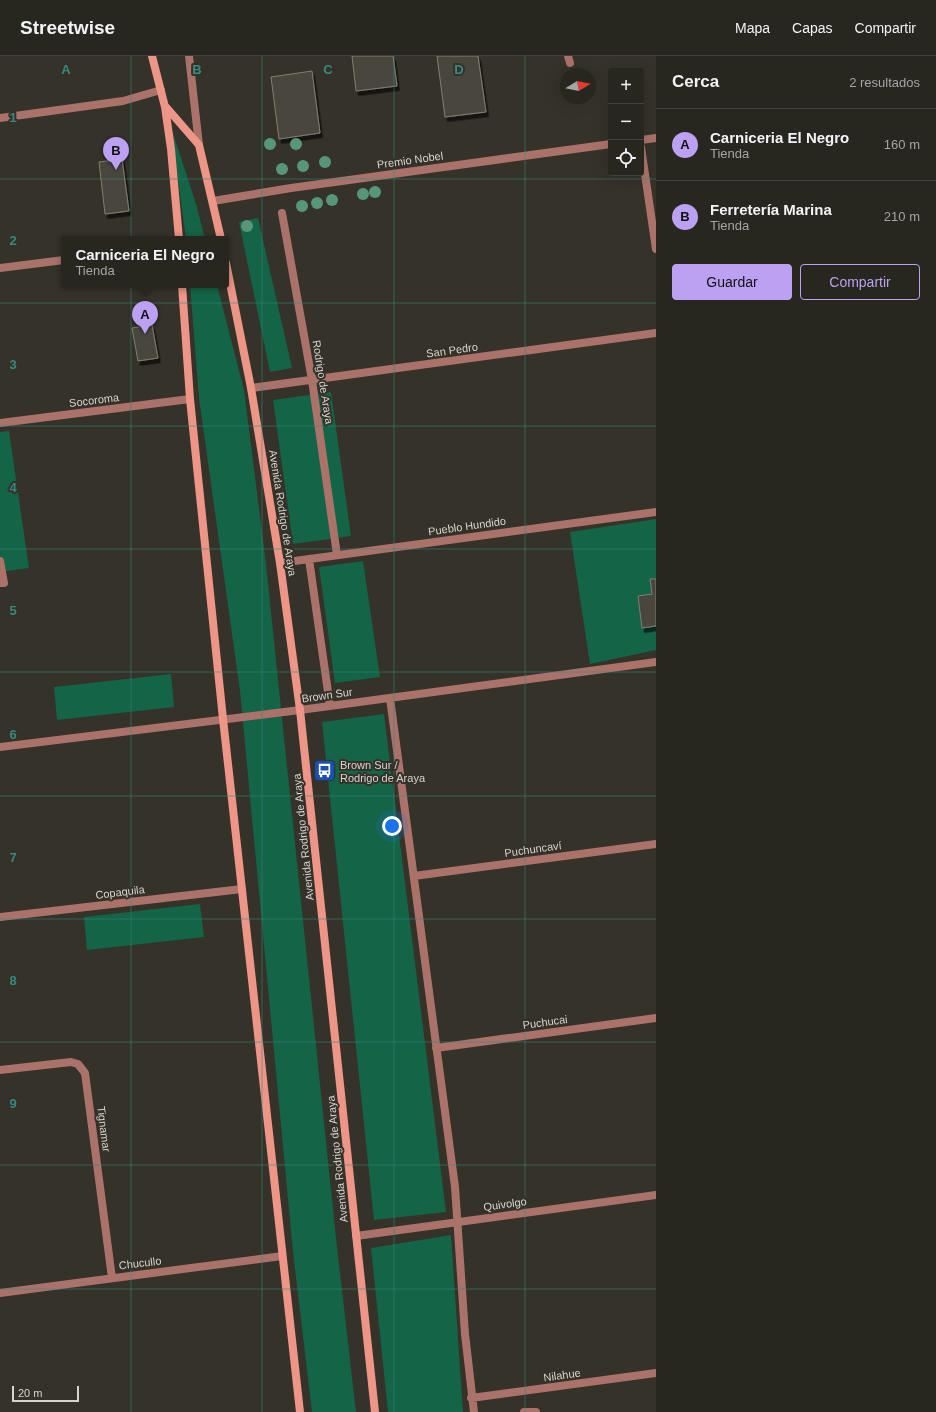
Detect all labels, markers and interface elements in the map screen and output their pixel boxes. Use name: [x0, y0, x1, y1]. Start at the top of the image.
text: Streetwise: [20, 17, 115, 38]
text: Mapa: [735, 20, 770, 36]
text: Capas: [792, 20, 833, 36]
text: Compartir: [855, 20, 916, 36]
text: A: [61, 62, 71, 77]
text: B: [192, 62, 202, 77]
text: C: [323, 62, 333, 77]
text: D: [454, 62, 464, 77]
north arrow: [560, 68, 596, 104]
map controls: [608, 68, 644, 176]
button: +: [608, 68, 644, 104]
text: Cerca: [672, 72, 719, 91]
text: 2 resultados: [849, 75, 920, 90]
button: −: [608, 104, 644, 140]
text: 1: [9, 110, 17, 125]
text: Carniceria El Negro: [710, 129, 849, 146]
pin: B: [103, 137, 129, 170]
text: A: [680, 137, 690, 152]
text: 160 m: [884, 137, 920, 152]
button: locate: [608, 140, 644, 176]
text: Tienda: [710, 146, 749, 161]
street label: Premio Nobel: [376, 149, 444, 171]
text: Ferretería Marina: [710, 201, 832, 218]
text: B: [680, 209, 690, 224]
text: 210 m: [884, 209, 920, 224]
text: Tienda: [710, 218, 749, 233]
text: 2: [9, 233, 17, 248]
popup: [61, 236, 229, 288]
text: Carniceria El Negro: [75, 246, 215, 263]
text: Tienda: [75, 263, 115, 278]
button: Guardar: [672, 264, 792, 300]
button: Compartir: [800, 264, 920, 300]
pin: A: [132, 301, 158, 334]
street label: Rodrigo de Araya: [310, 339, 336, 426]
street label: San Pedro: [425, 340, 479, 360]
text: 3: [9, 357, 17, 372]
street label: Socoroma: [68, 391, 120, 409]
street label: Avenida Rodrigo de Araya: [267, 449, 299, 578]
text: 4: [9, 480, 17, 495]
street label: Pueblo Hundido: [427, 515, 507, 537]
text: 5: [9, 603, 17, 618]
street label: Brown Sur: [301, 685, 354, 705]
text: 6: [9, 727, 17, 742]
bus stop icon: Brown Sur / Rodrigo de Araya: [311, 758, 337, 784]
place label: Brown Sur / Rodrigo de Araya: [340, 759, 426, 784]
street label: Avenida Rodrigo de Araya: [290, 772, 316, 901]
your location: [382, 816, 402, 836]
street label: Puchuncaví: [504, 839, 562, 859]
text: 7: [9, 850, 17, 865]
street label: Copaquila: [95, 883, 146, 901]
text: 8: [9, 973, 17, 988]
street label: Puchucai: [522, 1013, 568, 1031]
street label: Avenida Rodrigo de Araya: [324, 1094, 350, 1223]
text: 9: [9, 1096, 17, 1111]
street label: Tignamar: [95, 1105, 113, 1153]
street label: Quivolgo: [483, 1195, 527, 1213]
street label: Chucullo: [118, 1254, 162, 1272]
street label: Nilahue: [543, 1366, 581, 1384]
scale bar: [12, 1384, 79, 1403]
text: 20 m: [18, 1387, 42, 1399]

